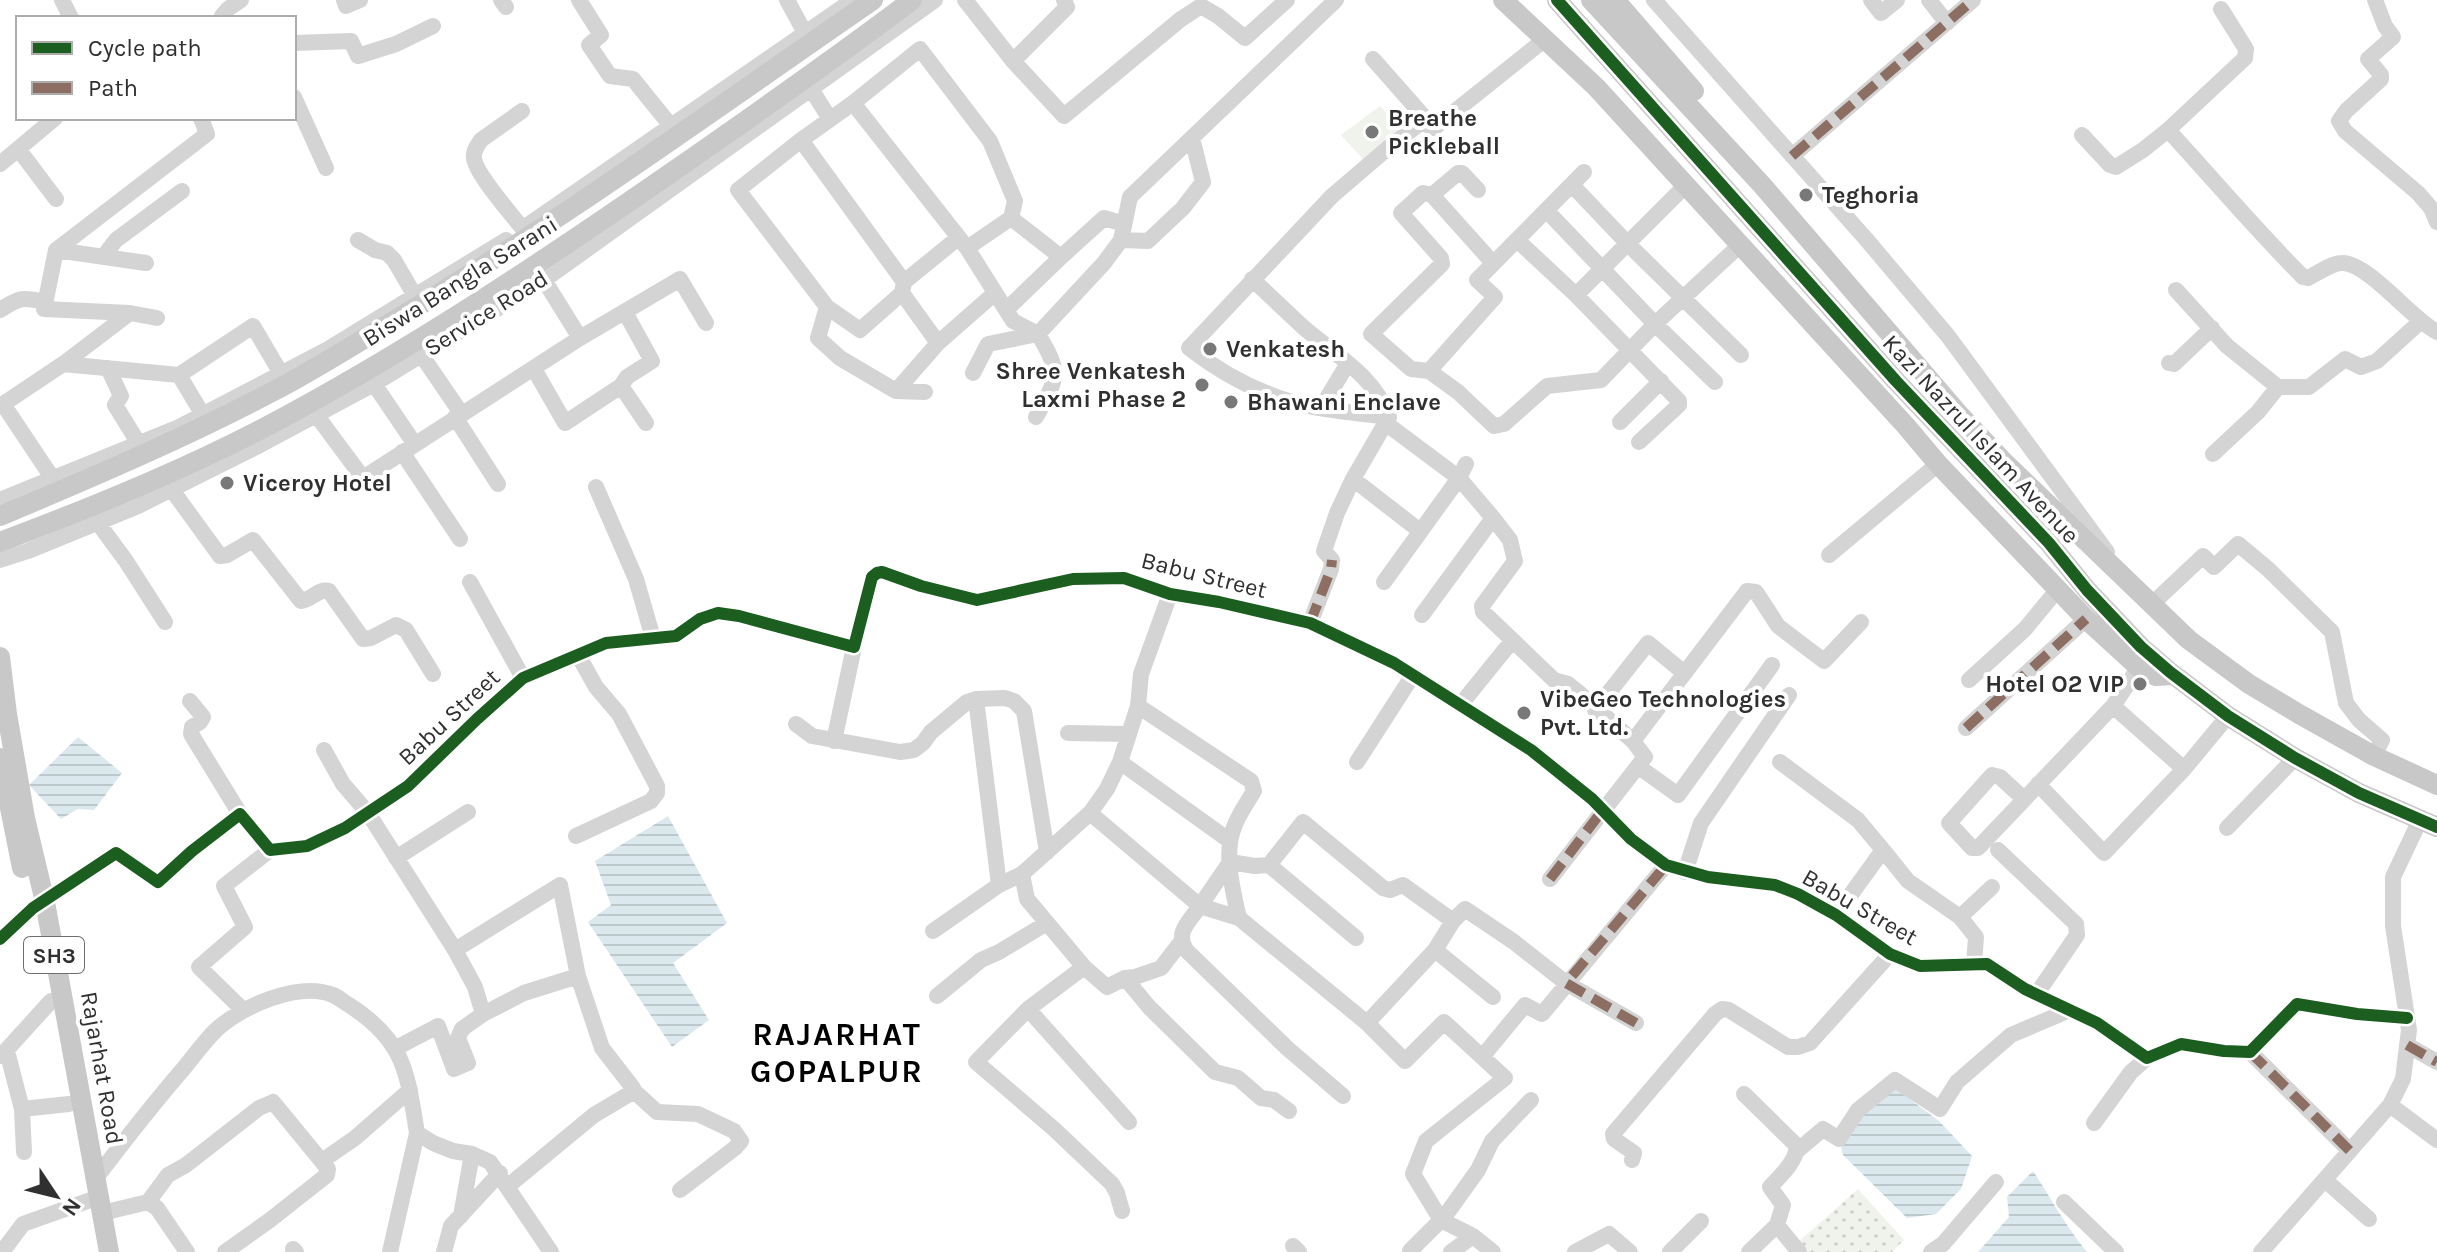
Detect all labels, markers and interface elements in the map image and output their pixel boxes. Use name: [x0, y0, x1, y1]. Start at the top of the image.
legend: [16, 16, 296, 120]
text: Cycle path: [88, 34, 202, 62]
text: Path: [88, 74, 138, 102]
place label: Breathe Pickleball: [1388, 104, 1500, 160]
marker: Breathe Pickleball: [1363, 123, 1381, 141]
place label: Teghoria: [1822, 181, 1919, 209]
marker: Teghoria: [1797, 186, 1815, 204]
street label: Biswa Bangla Sarani: [358, 210, 562, 352]
street label: Service Road: [419, 264, 553, 362]
street label: Kazi Nazrul Islam Avenue: [1877, 329, 2085, 549]
place label: Venkatesh: [1226, 335, 1345, 363]
marker: Venkatesh: [1201, 340, 1219, 358]
place label: Shree Venkatesh Laxmi Phase 2: [996, 357, 1186, 413]
marker: Shree Venkatesh Laxmi Phase 2: [1193, 376, 1211, 394]
place label: Bhawani Enclave: [1247, 388, 1441, 416]
marker: Bhawani Enclave: [1222, 393, 1240, 411]
place label: Viceroy Hotel: [243, 469, 392, 497]
marker: Viceroy Hotel: [218, 474, 236, 492]
street label: Babu Street: [1138, 546, 1270, 604]
street label: Babu Street: [392, 663, 506, 771]
place label: Hotel O2 VIP: [1985, 670, 2124, 698]
marker: Hotel O2 VIP: [2131, 675, 2149, 693]
place label: VibeGeo Technologies Pvt. Ltd.: [1540, 685, 1786, 741]
marker: VibeGeo Technologies Pvt. Ltd.: [1515, 704, 1533, 722]
street label: Babu Street: [1797, 863, 1923, 951]
road number: SH3: [24, 937, 84, 973]
street label: Rajarhat Road: [75, 989, 129, 1147]
district label: RAJARHAT GOPALPUR: [750, 1016, 924, 1090]
north arrow: [16, 1156, 96, 1236]
text: N: [56, 1193, 87, 1221]

